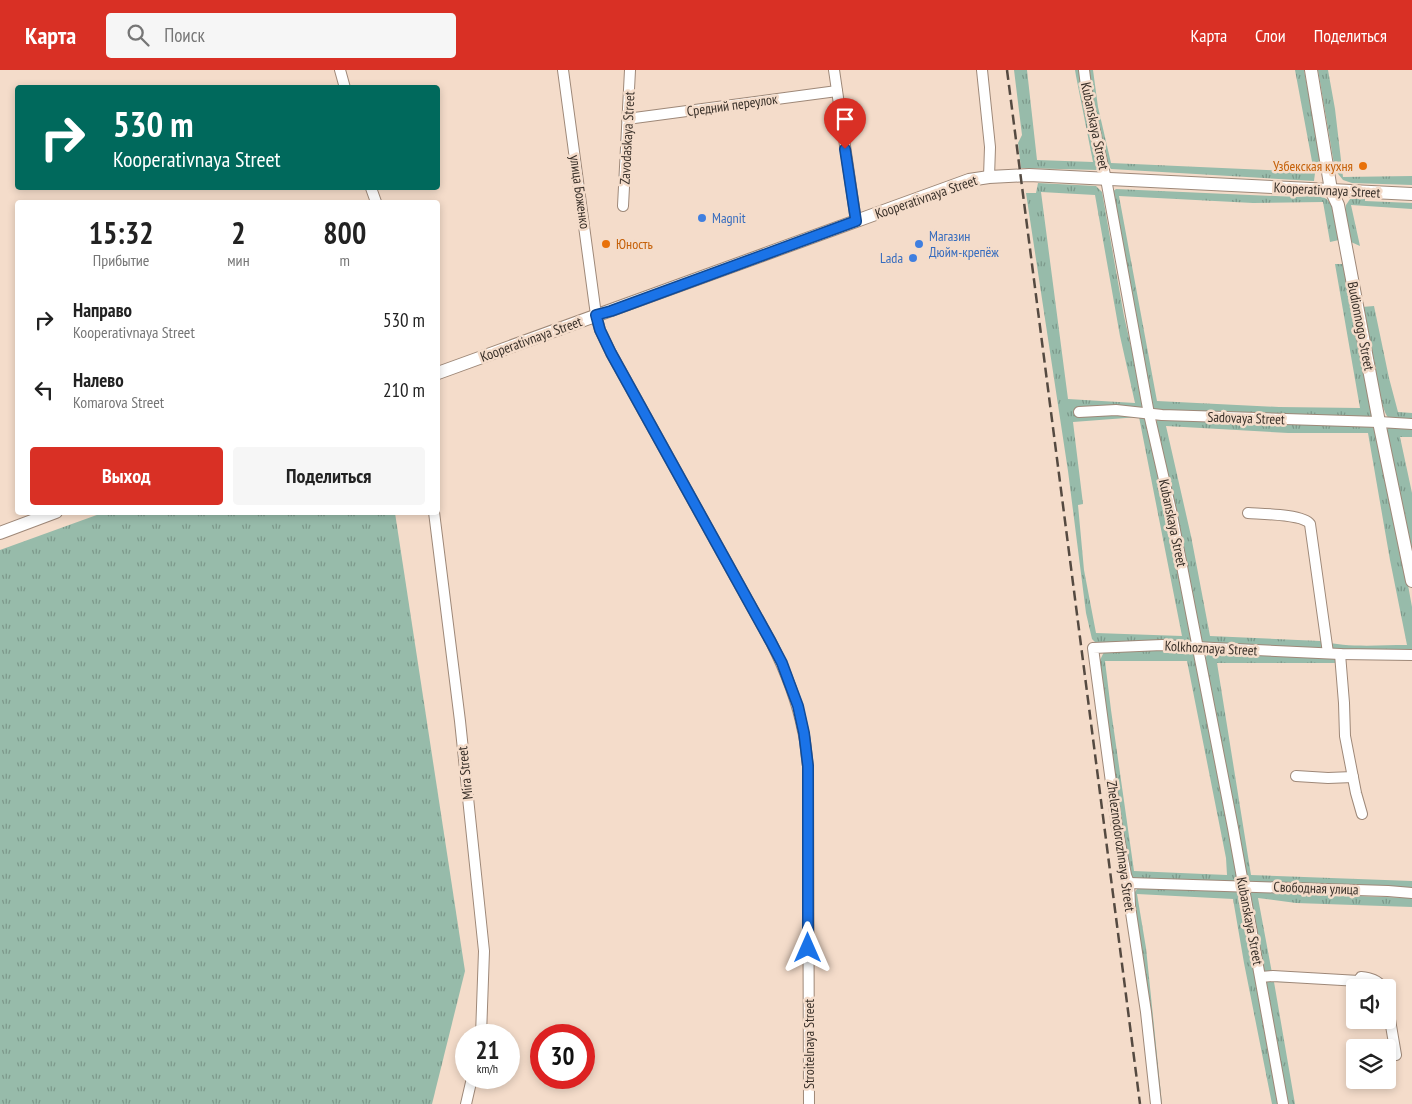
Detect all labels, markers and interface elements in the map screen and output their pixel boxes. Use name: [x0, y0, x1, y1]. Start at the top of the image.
search box: [106, 13, 456, 58]
text: Карта: [25, 20, 76, 51]
icon: search: [124, 21, 152, 49]
text: Поиск: [164, 23, 205, 47]
text: Карта: [1190, 24, 1227, 47]
text: Слои: [1255, 24, 1286, 47]
text: Поделиться: [1314, 24, 1387, 47]
street label: Kubanskaya Street: [1077, 81, 1113, 172]
street label: Средний переулок: [686, 90, 779, 120]
street label: Zavodaskaya Street: [616, 91, 638, 185]
pin: [824, 98, 866, 149]
text: 530 m: [113, 101, 194, 147]
icon: right: [30, 105, 95, 170]
icon: arrive: [831, 105, 859, 133]
text: Kooperativnaya Street: [113, 145, 281, 173]
street label: улица Боженко: [566, 154, 594, 230]
place label: Узбекская кухня: [1273, 157, 1353, 175]
marker: Узбекская кухня: [1357, 160, 1369, 172]
street label: Kooperativnaya Street: [873, 171, 979, 223]
street label: Kooperativnaya Street: [1273, 178, 1381, 202]
place label: Magnit: [712, 209, 746, 227]
marker: Magnit: [696, 212, 708, 224]
text: 15:32: [89, 213, 154, 252]
text: 2: [231, 213, 246, 252]
text: 800: [323, 213, 366, 252]
place label: Магазин Дюйм-крепёж: [929, 227, 999, 261]
place label: Юность: [616, 235, 653, 253]
marker: Юность: [600, 238, 612, 250]
marker: Магазин Дюйм-крепёж: [913, 238, 925, 250]
place label: Lada: [880, 249, 903, 267]
text: Прибытие: [93, 250, 149, 270]
text: мин: [227, 250, 250, 270]
text: m: [340, 250, 350, 270]
marker: Lada: [907, 252, 919, 264]
street label: Budionnogo Street: [1344, 280, 1378, 372]
text: Направо: [73, 298, 132, 322]
icon: right: [30, 306, 58, 334]
text: 530 m: [383, 308, 425, 332]
street label: Kooperativnaya Street: [478, 312, 584, 366]
text: Kooperativnaya Street: [73, 322, 195, 342]
text: Налево: [73, 368, 124, 392]
icon: left: [30, 376, 58, 404]
text: 210 m: [383, 378, 425, 402]
text: Komarova Street: [73, 392, 164, 412]
street label: Sadovaya Street: [1207, 408, 1285, 428]
button: Выход: [30, 447, 223, 505]
button: Поделиться: [233, 447, 425, 505]
street label: Kubanskaya Street: [1155, 478, 1191, 569]
street label: Kolkhoznaya Street: [1164, 637, 1258, 659]
street label: Mira Street: [453, 745, 477, 800]
street label: Zheleznodorozhnaya Street: [1103, 779, 1139, 913]
street label: Kubanskaya Street: [1233, 876, 1267, 967]
street label: Свободная улица: [1273, 878, 1359, 898]
position arrow: [781, 921, 833, 973]
map controls: [1346, 979, 1396, 1089]
button: sound: [1346, 979, 1396, 1029]
street label: Stroitelnaya Street: [800, 999, 818, 1089]
speed limit sign: 30: [530, 1024, 595, 1089]
text: 21: [476, 1034, 499, 1066]
button: layers: [1346, 1039, 1396, 1089]
text: km/h: [477, 1061, 498, 1076]

